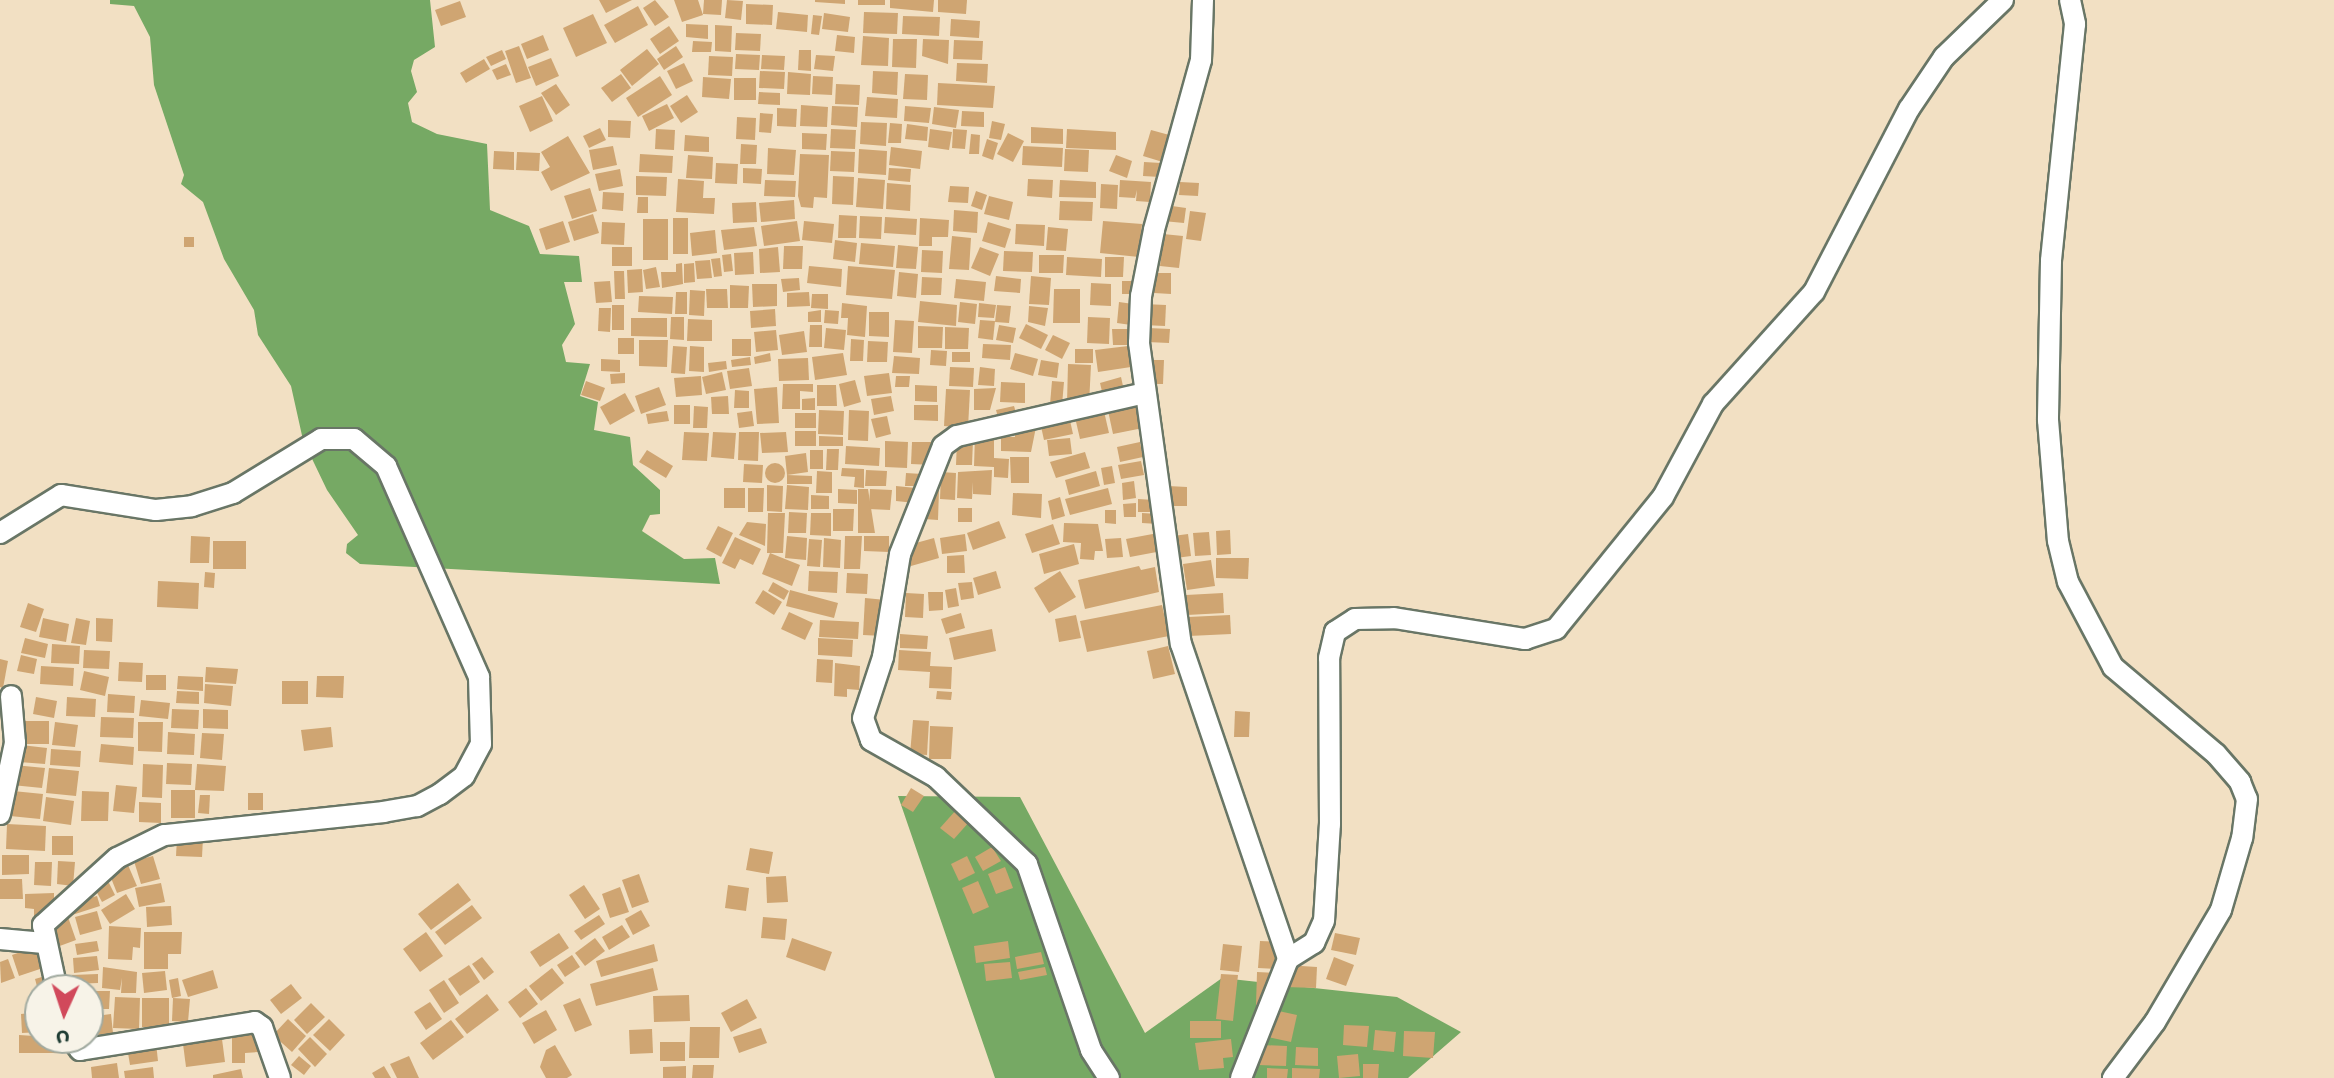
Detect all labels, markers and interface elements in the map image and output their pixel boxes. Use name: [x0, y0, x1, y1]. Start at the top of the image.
north arrow: [24, 974, 104, 1054]
text: U: [56, 1023, 70, 1049]

